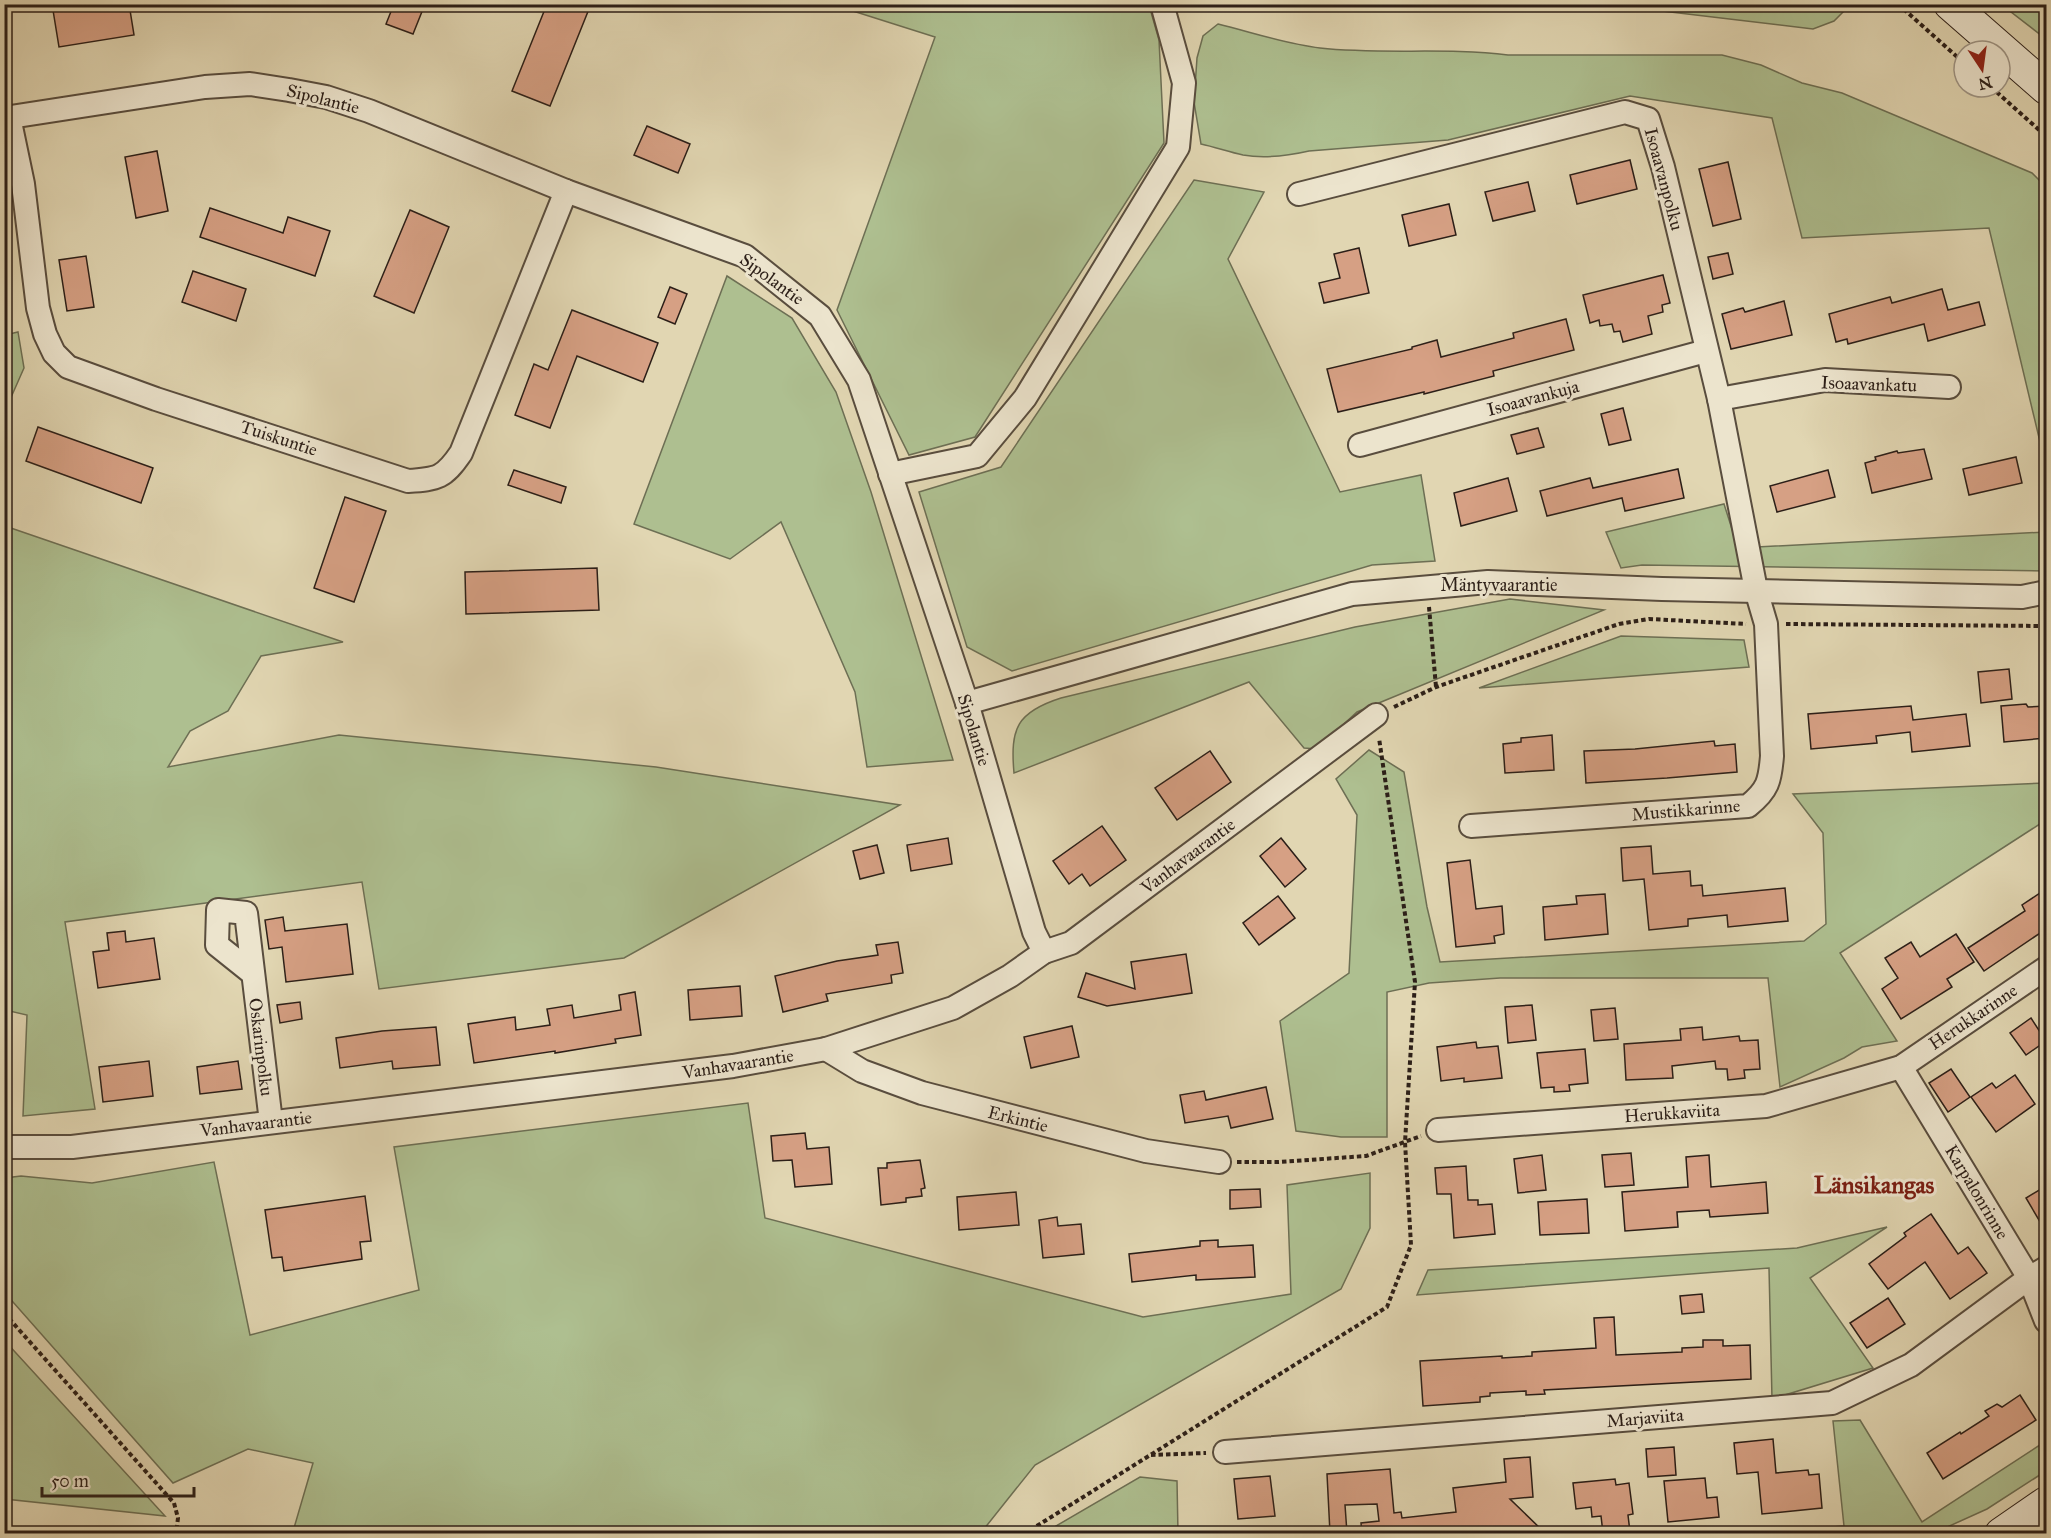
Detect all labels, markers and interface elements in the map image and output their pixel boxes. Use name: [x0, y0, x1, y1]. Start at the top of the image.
north arrow: [1952, 39, 2012, 99]
text: N: [1976, 72, 1994, 94]
street label: Sipolantie: [284, 79, 362, 119]
street label: Isoaavanpolku: [1640, 125, 1688, 233]
street label: Sipolantie: [735, 248, 809, 310]
street label: Isoaavankatu: [1821, 371, 1918, 397]
street label: Isoaavankuja: [1485, 375, 1582, 421]
street label: Tuiskuntie: [238, 415, 320, 461]
street label: Mäntyvaarantie: [1440, 574, 1558, 596]
street label: Sipolantie: [953, 691, 995, 769]
street label: Mustikkarinne: [1631, 794, 1741, 826]
street label: Vanhavaarantie: [1136, 813, 1240, 899]
street label: Herukkarinne: [1924, 979, 2022, 1055]
street label: Oskarinpolku: [244, 997, 278, 1098]
street label: Vanhavaarantie: [680, 1044, 795, 1084]
street label: Herukkaviita: [1623, 1099, 1721, 1127]
street label: Erkintie: [986, 1101, 1050, 1137]
street label: Vanhavaarantie: [198, 1106, 313, 1142]
street label: Karpalonrinne: [1940, 1141, 2014, 1243]
district label: Länsikangas: [1814, 1170, 1935, 1200]
street label: Marjaviita: [1606, 1404, 1685, 1432]
scale bar: [42, 1460, 194, 1498]
text: 50 m: [51, 1470, 89, 1492]

